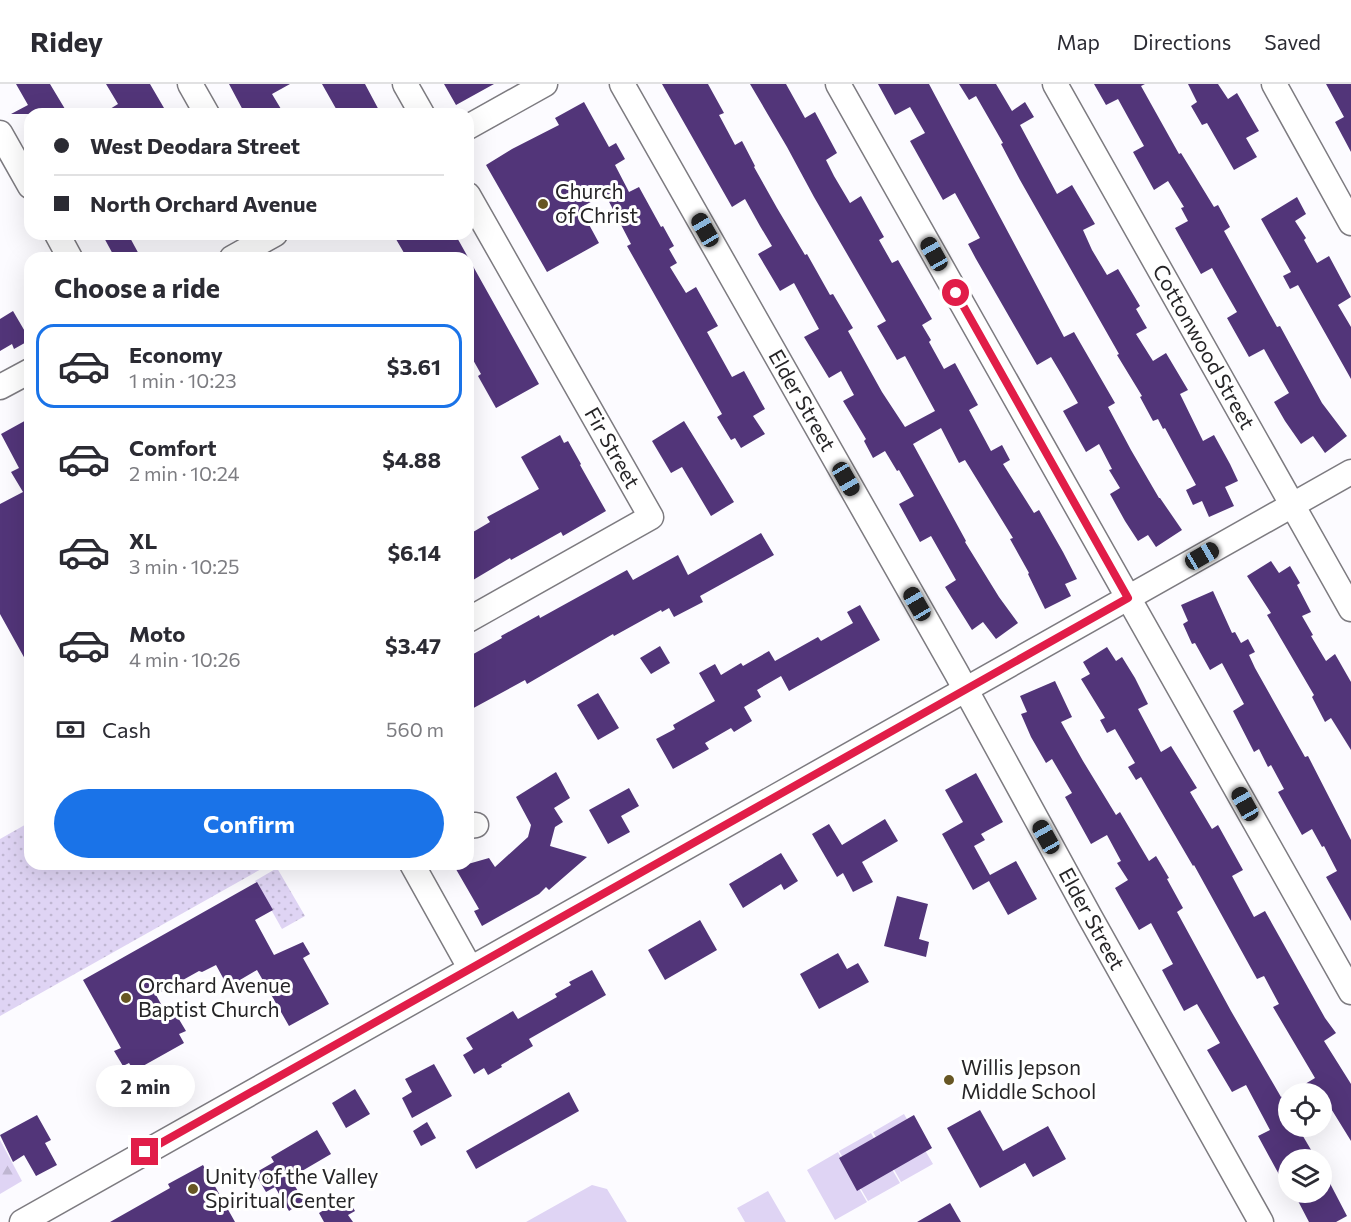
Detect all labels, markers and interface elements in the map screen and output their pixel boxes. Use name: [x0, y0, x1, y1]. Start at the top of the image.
text: Ridey: [30, 24, 103, 58]
text: Map: [1057, 29, 1100, 54]
text: Directions: [1133, 29, 1231, 54]
text: Saved: [1264, 29, 1321, 54]
text: West Deodara Street: [90, 132, 300, 159]
place label: Church of Christ: [555, 178, 638, 227]
text: North Orchard Avenue: [90, 190, 317, 217]
marker: Church of Christ: [536, 197, 550, 211]
car: [688, 210, 722, 250]
car: [917, 234, 951, 274]
street label: Cottonwood Street: [1148, 259, 1261, 433]
text: Choose a ride: [54, 271, 220, 304]
route start: [942, 279, 969, 306]
icon: car: [57, 339, 111, 393]
text: Economy: [129, 341, 223, 368]
street label: Elder Street: [764, 345, 842, 455]
text: $3.61: [387, 353, 441, 380]
text: 1 min · 10:23: [129, 368, 237, 392]
street label: Fir Street: [580, 402, 646, 492]
icon: car: [57, 432, 111, 486]
text: Comfort: [129, 434, 217, 461]
text: $4.88: [382, 446, 441, 473]
car: [829, 459, 863, 499]
text: 2 min · 10:24: [129, 461, 239, 485]
icon: car: [57, 525, 111, 579]
text: XL: [129, 527, 157, 554]
text: $6.14: [387, 539, 441, 566]
car: [1182, 539, 1222, 573]
text: 3 min · 10:25: [129, 554, 240, 578]
car: [900, 584, 934, 624]
icon: car: [57, 618, 111, 672]
text: Moto: [129, 620, 185, 647]
text: $3.47: [385, 632, 441, 659]
text: 4 min · 10:26: [129, 647, 241, 671]
icon: cash: [54, 713, 87, 746]
text: Cash: [102, 716, 151, 743]
text: 560 m: [386, 717, 444, 741]
car: [1228, 784, 1262, 824]
button: Confirm: [54, 789, 444, 858]
car: [1029, 817, 1063, 857]
street label: Elder Street: [1054, 863, 1131, 974]
place label: Orchard Avenue Baptist Church: [138, 972, 291, 1021]
marker: Orchard Avenue Baptist Church: [119, 991, 133, 1005]
place label: Willis Jepson Middle School: [961, 1054, 1096, 1103]
callout: 2 min: [96, 1065, 195, 1107]
marker: Willis Jepson Middle School: [942, 1073, 956, 1087]
text: 2 min: [121, 1074, 170, 1098]
map controls: [1278, 1083, 1332, 1203]
button: locate: [1278, 1083, 1332, 1137]
route end: [131, 1138, 158, 1165]
button: layers: [1278, 1149, 1332, 1203]
place label: Unity of the Valley Spiritual Center: [205, 1163, 378, 1212]
marker: Unity of the Valley Spiritual Center: [186, 1182, 200, 1196]

